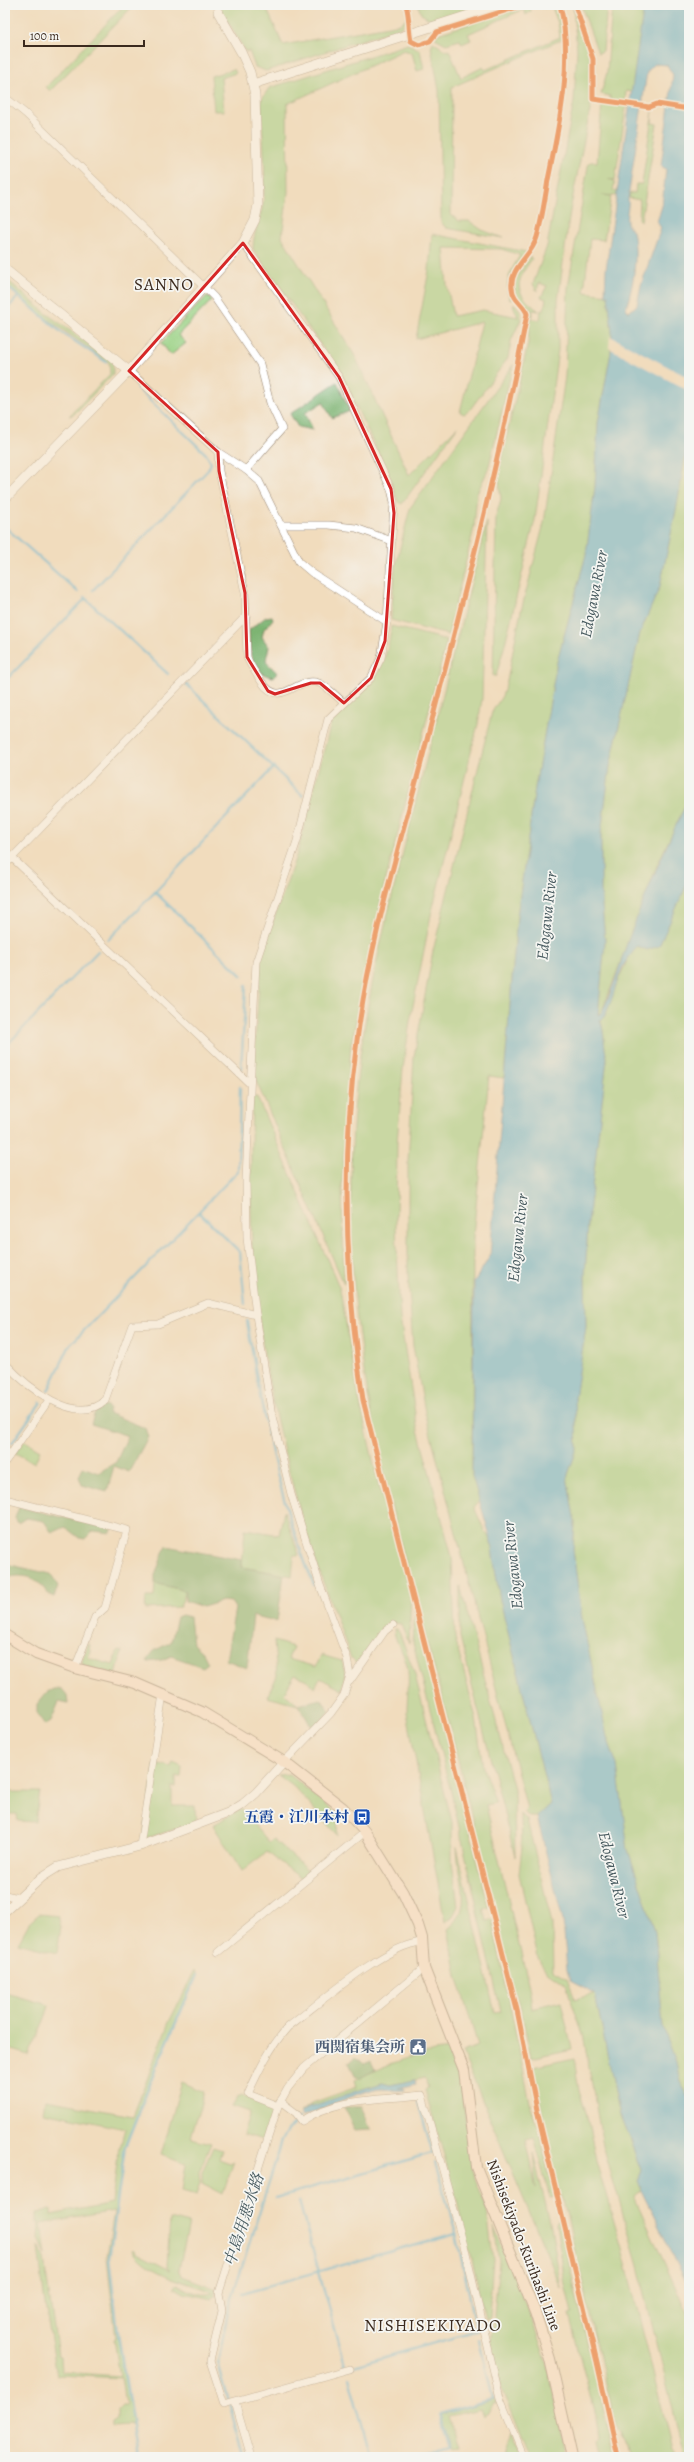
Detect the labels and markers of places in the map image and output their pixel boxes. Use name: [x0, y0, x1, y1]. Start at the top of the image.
place label: 五霞・江川本村: [244, 1807, 349, 1827]
bus stop icon: 五霞・江川本村: [352, 1807, 372, 1827]
place label: 西関宿集会所: [315, 2037, 405, 2057]
public building icon: 西関宿集会所: [408, 2037, 428, 2057]

